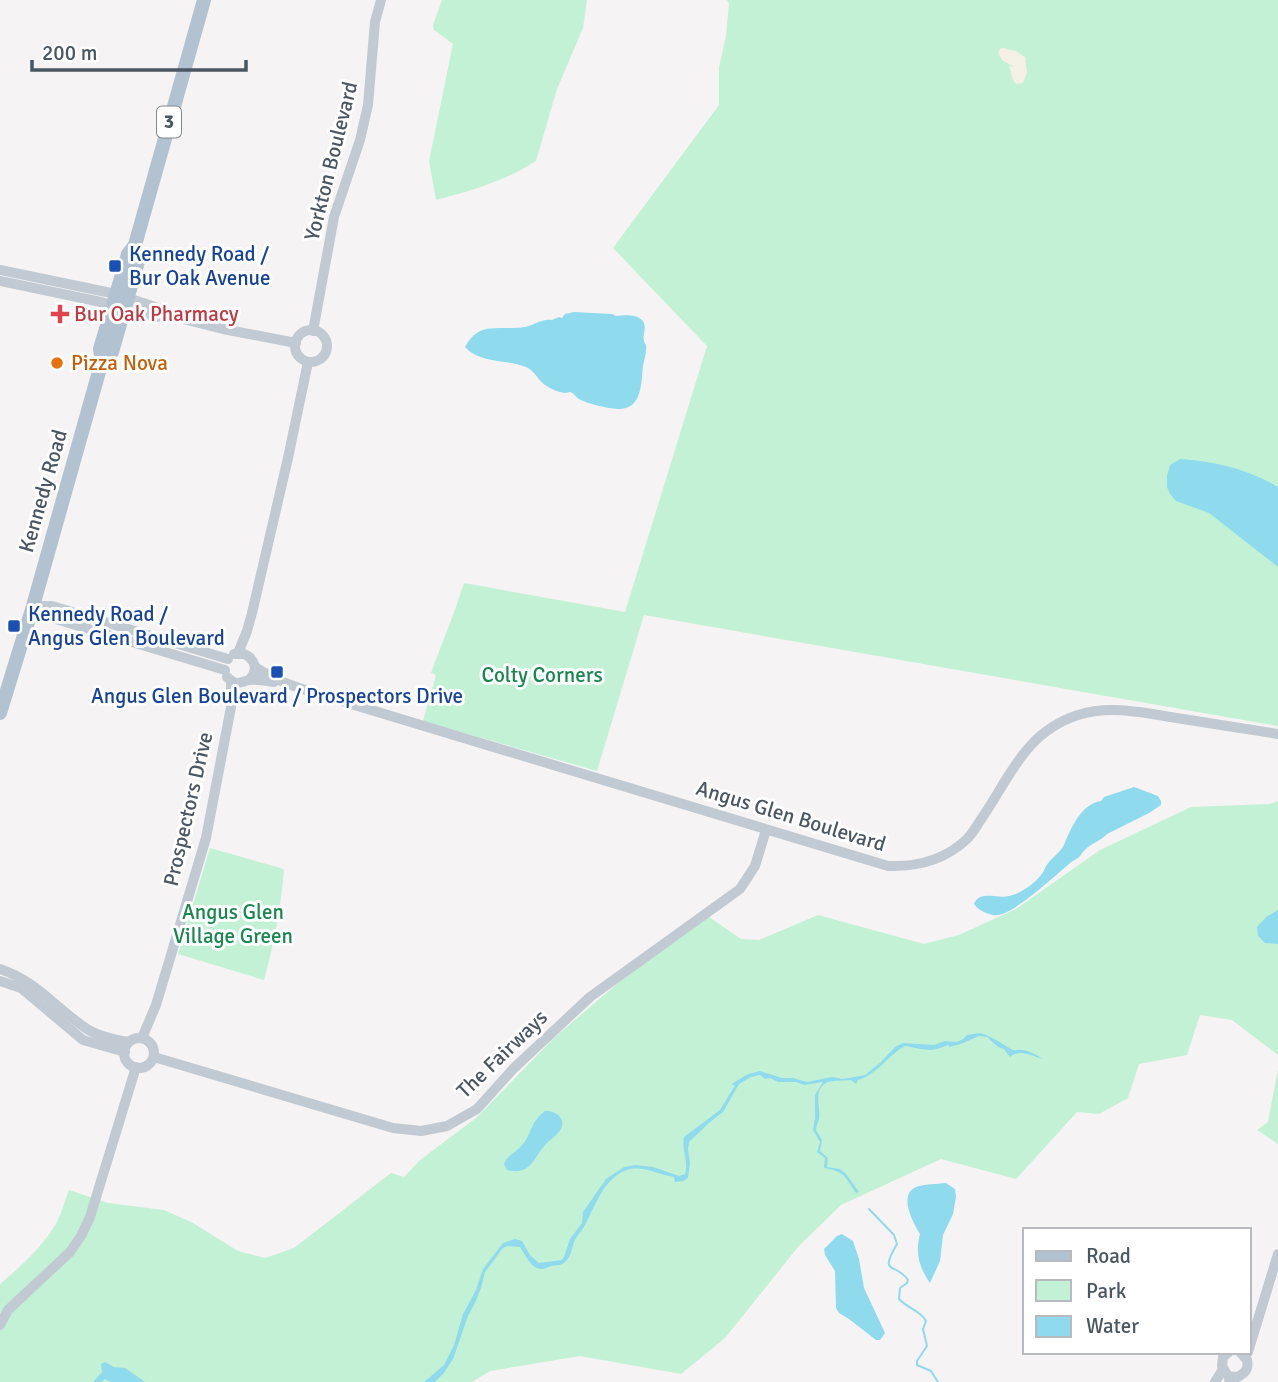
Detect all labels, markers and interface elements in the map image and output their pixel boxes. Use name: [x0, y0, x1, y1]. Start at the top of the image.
scale bar: [32, 28, 245, 72]
text: 200 m: [42, 40, 97, 66]
street label: Yorkton Boulevard: [299, 79, 363, 243]
road number: 3: [157, 106, 181, 138]
place label: Kennedy Road / Bur Oak Avenue: [129, 241, 271, 291]
marker: Kennedy Road / Bur Oak Avenue: [107, 258, 123, 274]
place label: Bur Oak Pharmacy: [74, 301, 239, 327]
marker: Bur Oak Pharmacy: [52, 306, 68, 322]
place label: Pizza Nova: [71, 350, 168, 376]
marker: Pizza Nova: [49, 355, 65, 371]
street label: Kennedy Road: [13, 427, 73, 555]
place label: Kennedy Road / Angus Glen Boulevard: [28, 601, 225, 651]
marker: Kennedy Road / Angus Glen Boulevard: [6, 618, 22, 634]
park label: Colty Corners: [481, 662, 603, 688]
marker: Angus Glen Boulevard / Prospectors Drive: [269, 664, 285, 680]
place label: Angus Glen Boulevard / Prospectors Drive: [91, 683, 463, 709]
street label: Prospectors Drive: [158, 730, 218, 888]
street label: Angus Glen Boulevard: [693, 775, 889, 857]
park label: Angus Glen Village Green: [173, 899, 293, 949]
street label: The Fairways: [451, 1004, 553, 1104]
legend: [1023, 1228, 1250, 1354]
text: Road: [1086, 1243, 1131, 1269]
text: Park: [1086, 1278, 1127, 1304]
text: Water: [1086, 1313, 1139, 1339]

